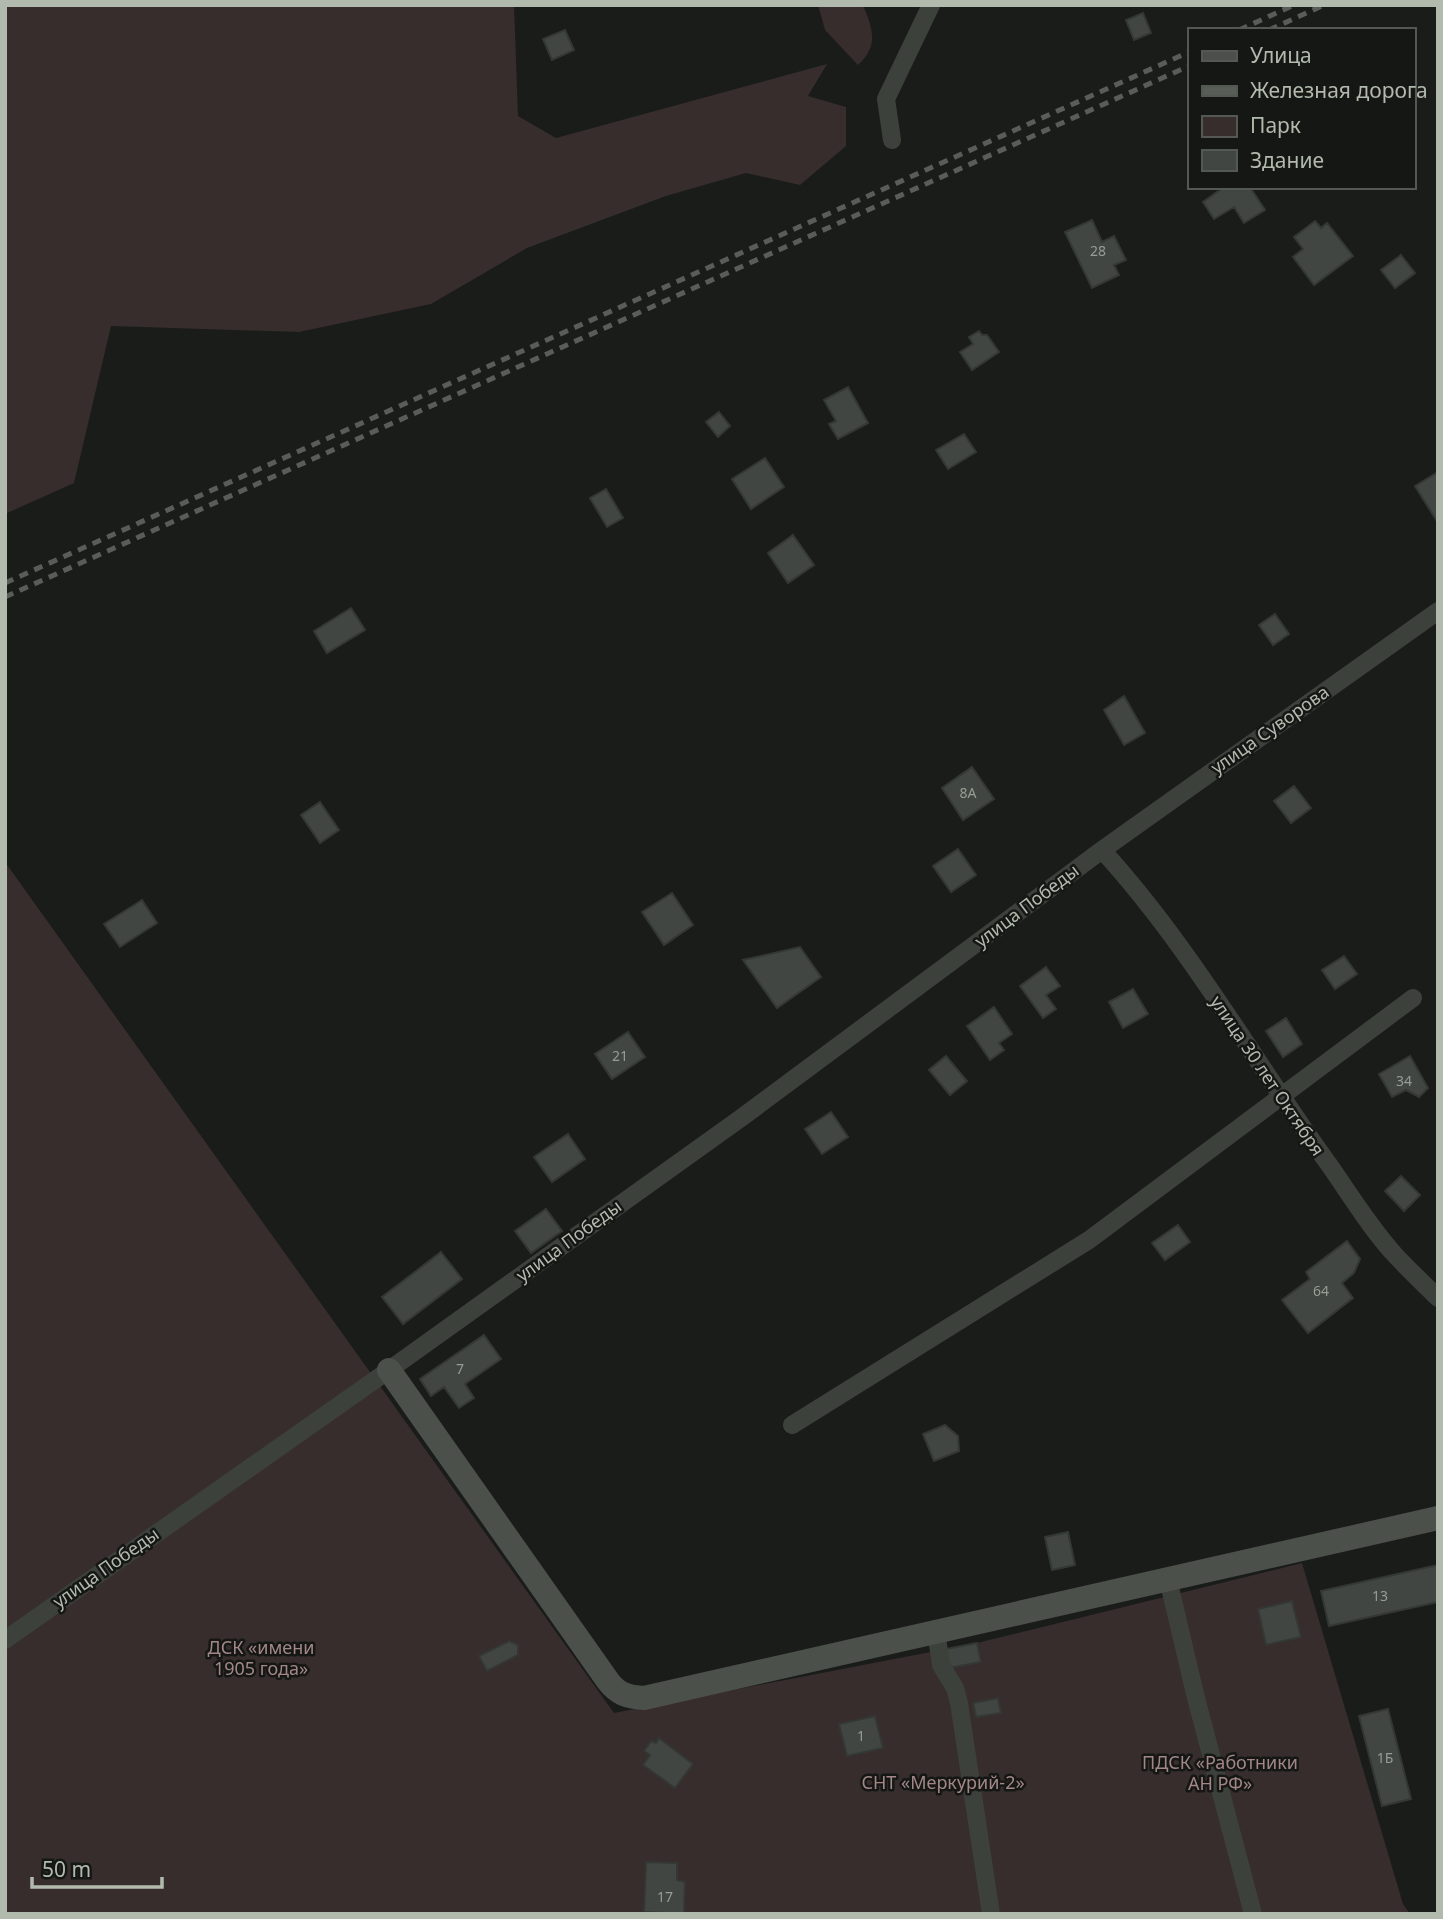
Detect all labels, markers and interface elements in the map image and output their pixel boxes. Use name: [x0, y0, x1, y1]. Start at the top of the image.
legend: [1188, 28, 1415, 189]
text: Улица: [1250, 41, 1312, 69]
text: Железная дорога: [1250, 76, 1428, 104]
text: Парк: [1250, 111, 1301, 139]
text: Здание: [1250, 146, 1324, 174]
house number: 28: [1090, 241, 1106, 260]
street label: улица Суворова: [1206, 679, 1333, 779]
house number: 8А: [960, 783, 977, 802]
street label: улица Победы: [969, 858, 1083, 952]
street label: улица 30 лет Октября: [1205, 991, 1330, 1160]
house number: 21: [612, 1046, 628, 1065]
house number: 34: [1396, 1071, 1412, 1090]
street label: улица Победы: [511, 1194, 626, 1287]
house number: 64: [1313, 1281, 1329, 1300]
house number: 7: [456, 1359, 464, 1378]
street label: улица Победы: [47, 1522, 163, 1613]
house number: 13: [1372, 1586, 1388, 1605]
park label: ДСК «имени 1905 года»: [208, 1635, 314, 1680]
house number: 1: [857, 1726, 865, 1745]
house number: 1Б: [1377, 1748, 1393, 1767]
park label: ПДСК «Работники АН РФ»: [1142, 1750, 1298, 1795]
park label: СНТ «Меркурий-2»: [861, 1770, 1025, 1794]
scale bar: [32, 1846, 161, 1890]
text: 50 m: [42, 1855, 91, 1883]
house number: 17: [657, 1887, 673, 1906]

